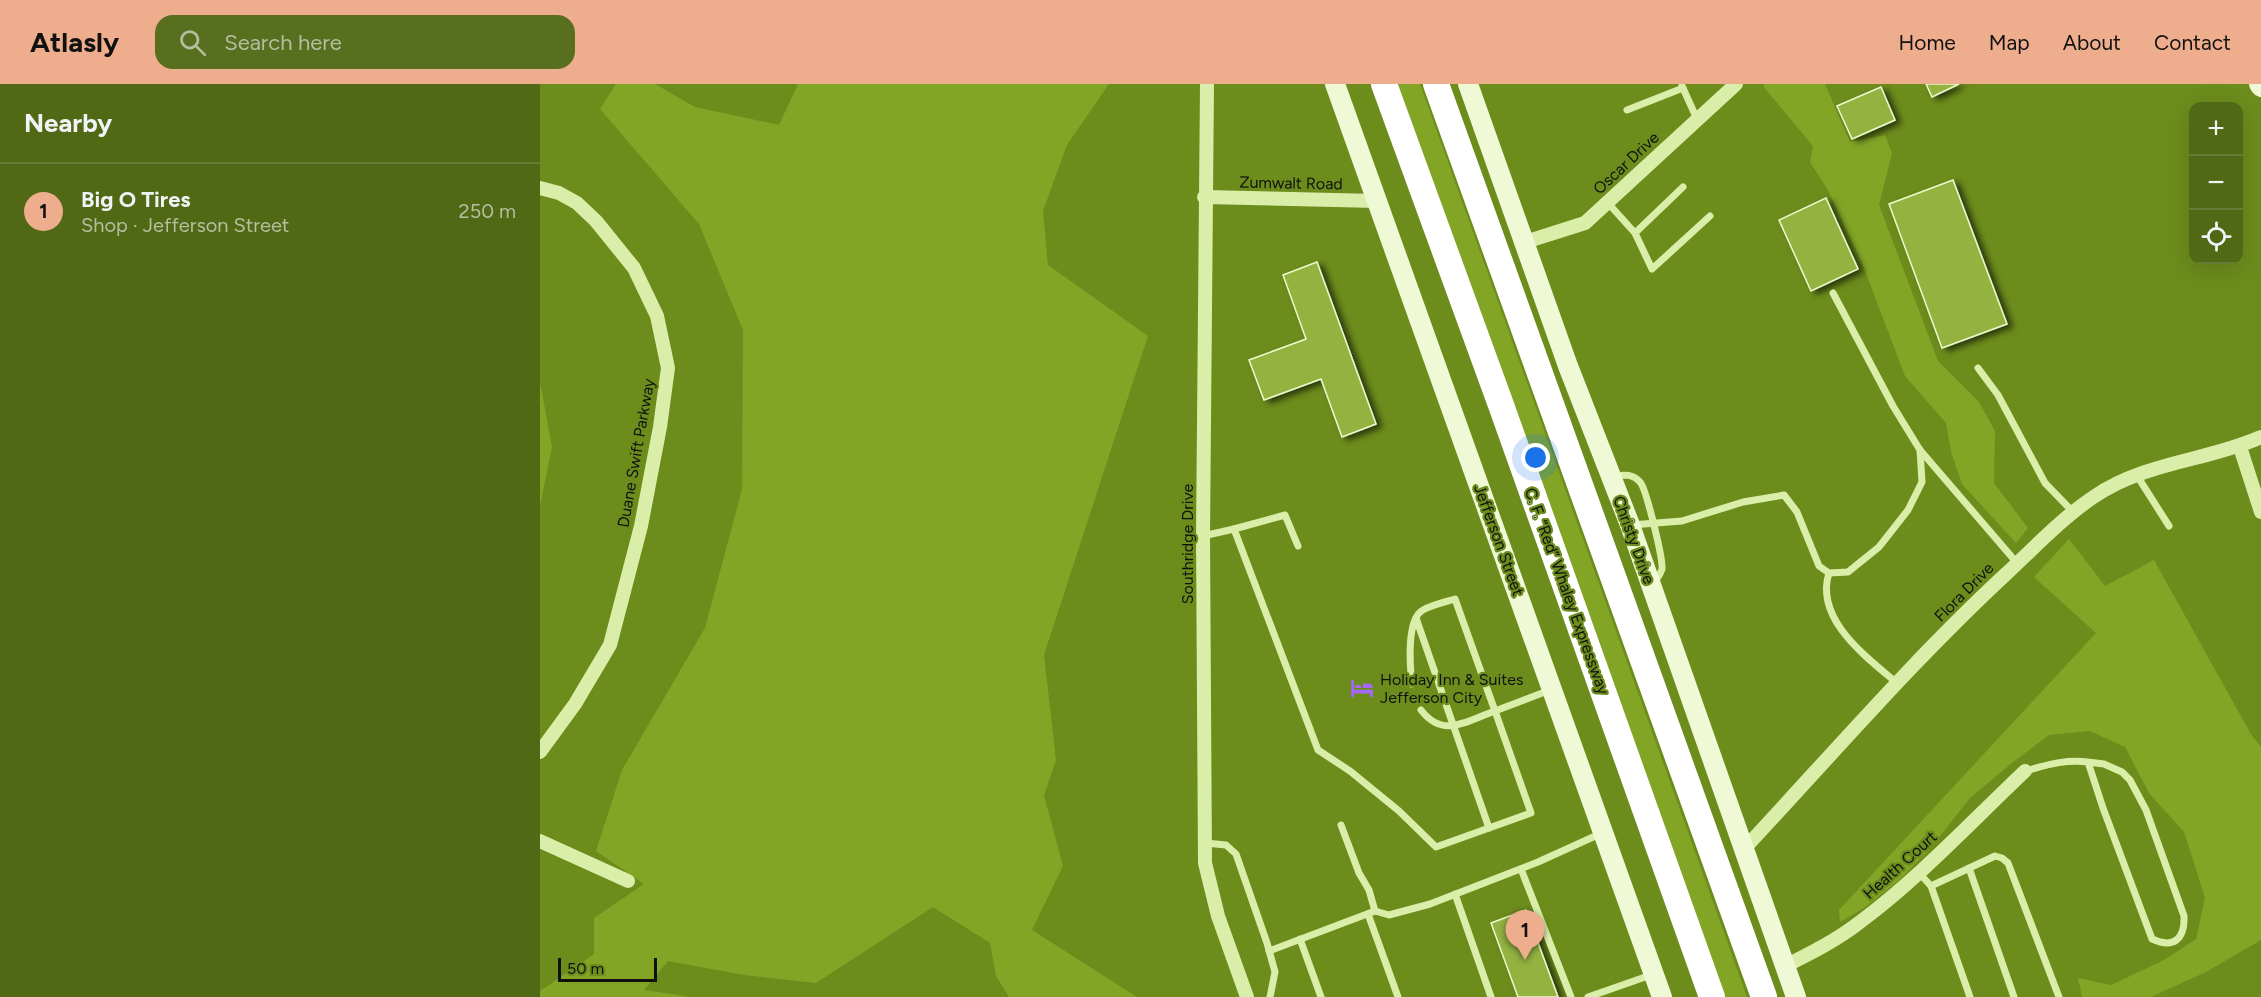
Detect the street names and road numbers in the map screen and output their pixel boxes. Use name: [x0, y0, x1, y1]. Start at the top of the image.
street label: Oscar Drive: [1589, 128, 1663, 198]
street label: Zumwalt Road: [1239, 173, 1343, 193]
street label: Duane Swift Parkway: [614, 376, 659, 529]
street label: Jefferson Street: [1470, 482, 1528, 598]
street label: Southridge Drive: [1178, 483, 1197, 604]
street label: C. F. “Red” Whaley Expressway: [1521, 485, 1614, 698]
street label: Christy Drive: [1609, 493, 1659, 587]
street label: Flora Drive: [1930, 558, 1998, 626]
street label: Health Court: [1859, 827, 1941, 903]

